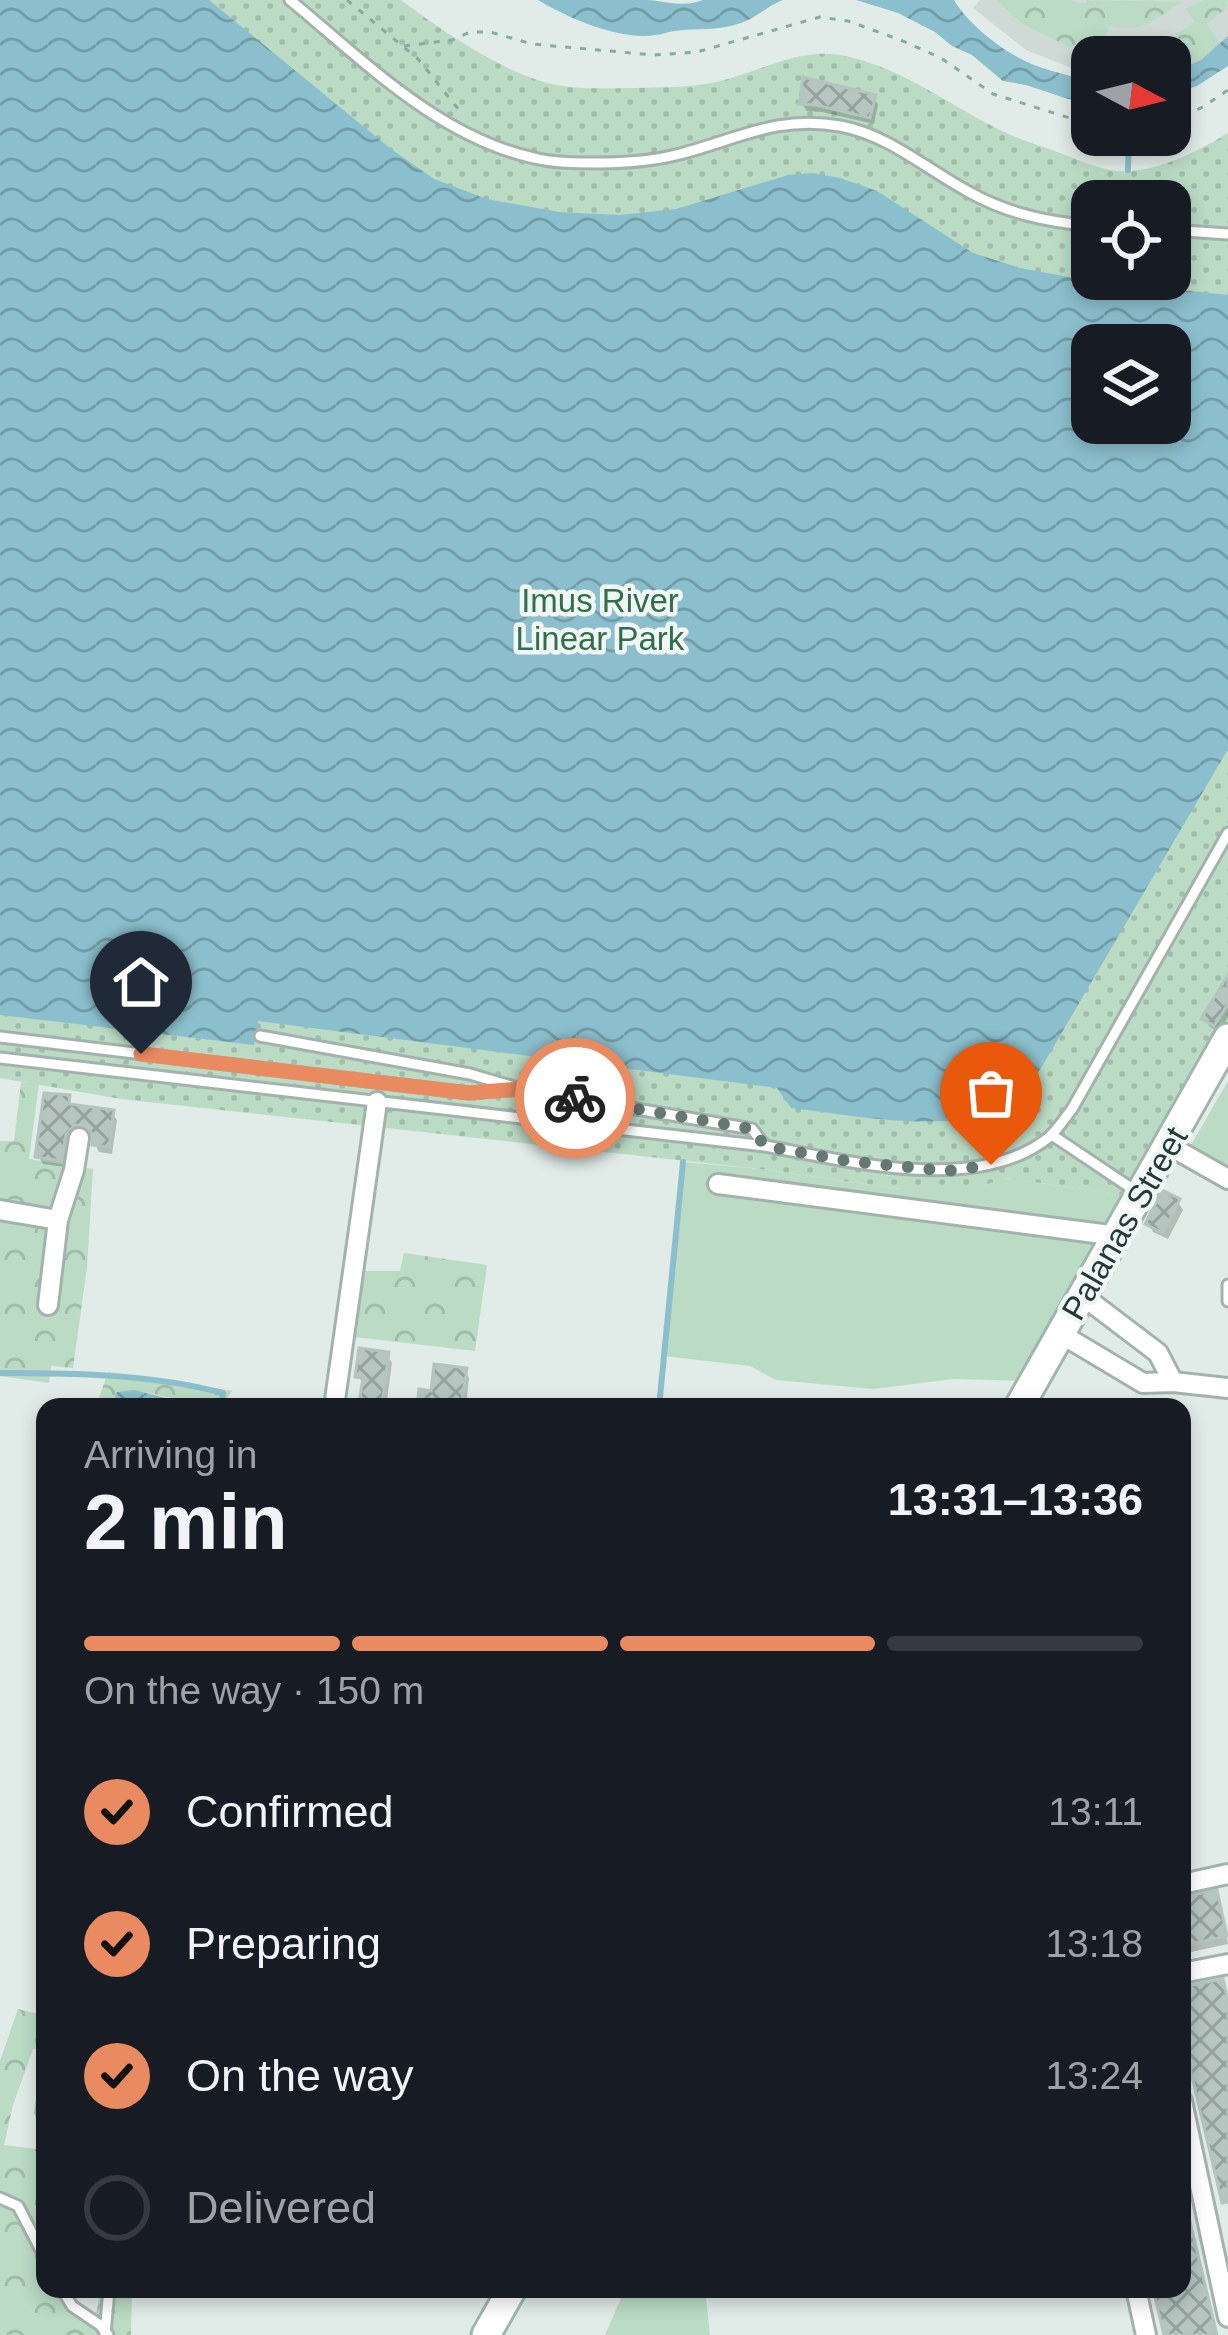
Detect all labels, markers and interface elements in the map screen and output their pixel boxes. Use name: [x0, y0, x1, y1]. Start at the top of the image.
north arrow: [1071, 36, 1191, 156]
map controls: [1071, 36, 1191, 444]
button: locate: [1071, 180, 1191, 300]
button: layers: [1071, 324, 1191, 444]
park label: Imus River Linear Park: [516, 582, 685, 657]
pin: [90, 931, 192, 1054]
icon: home: [108, 949, 174, 1015]
courier: [515, 1038, 635, 1158]
pin: [940, 1042, 1042, 1165]
icon: bag: [958, 1060, 1024, 1126]
icon: bike: [542, 1065, 608, 1131]
street label: Palanas Street: [1054, 1120, 1195, 1326]
text: Arriving in: [84, 1433, 257, 1476]
text: 13:31–13:36: [888, 1474, 1143, 1525]
text: 2 min: [84, 1478, 288, 1566]
text: On the way · 150 m: [84, 1669, 424, 1712]
icon: check: [84, 1779, 150, 1845]
text: Confirmed: [186, 1786, 394, 1837]
text: 13:11: [1048, 1790, 1143, 1833]
icon: check: [84, 1911, 150, 1977]
text: Preparing: [186, 1918, 381, 1969]
text: 13:18: [1045, 1922, 1143, 1965]
icon: check: [84, 2043, 150, 2109]
text: On the way: [186, 2050, 414, 2101]
text: 13:24: [1045, 2054, 1143, 2097]
text: Delivered: [186, 2182, 376, 2233]

